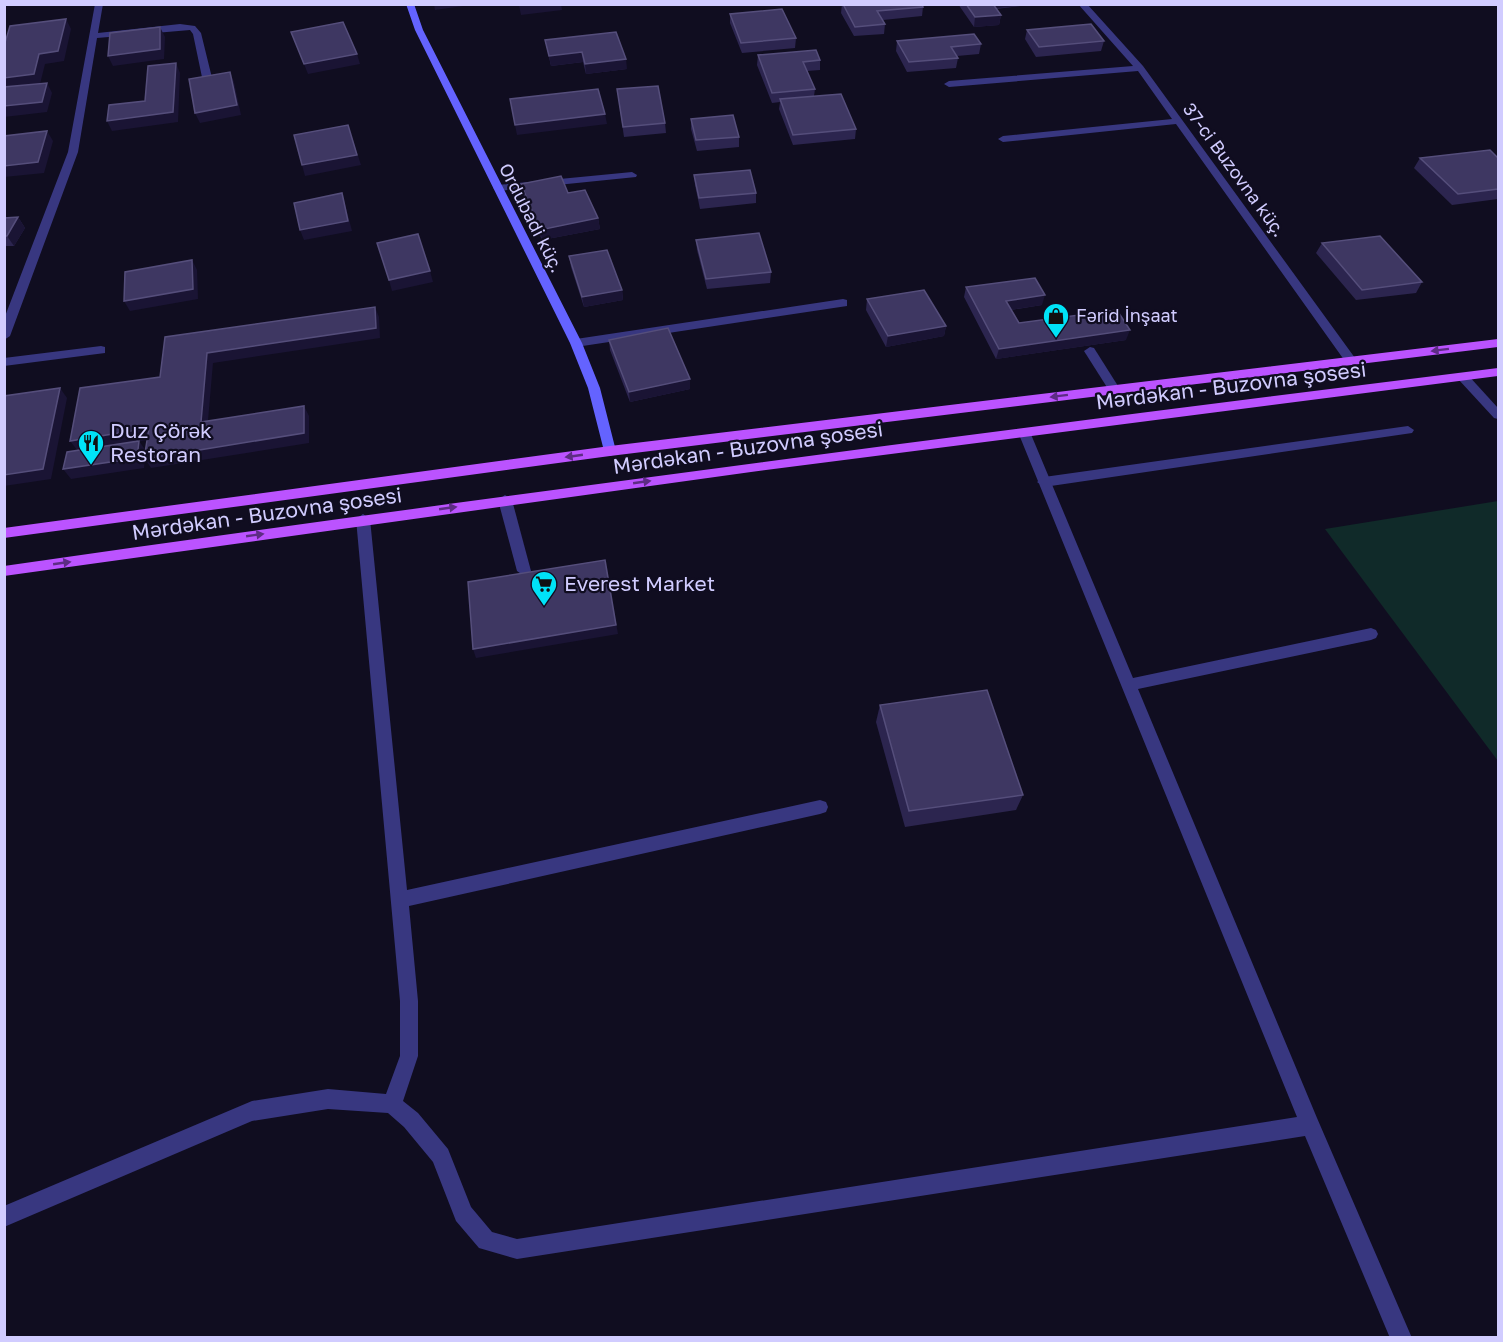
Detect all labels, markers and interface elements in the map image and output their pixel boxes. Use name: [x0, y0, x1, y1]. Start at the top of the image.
street label: 37-ci Buzovna küç.: [1179, 98, 1291, 241]
street label: Ordubadi küç.: [495, 159, 569, 276]
shop icon: Fərid İnşaat: [1041, 301, 1071, 339]
place label: Fərid İnşaat: [1076, 304, 1178, 326]
one-way arrow: [1431, 345, 1450, 354]
street label: Mərdəkan - Buzovna şosesi: [1094, 356, 1368, 415]
one-way arrow: [1050, 391, 1069, 401]
street label: Mərdəkan - Buzovna şosesi: [611, 415, 885, 479]
place label: Duz Çörək Restoran: [110, 417, 212, 467]
restaurant icon: Duz Çörək Restoran: [76, 428, 106, 466]
one-way arrow: [564, 451, 583, 460]
one-way arrow: [632, 478, 651, 487]
street label: Mərdəkan - Buzovna şosesi: [130, 481, 404, 545]
one-way arrow: [439, 503, 458, 512]
one-way arrow: [246, 530, 265, 539]
one-way arrow: [53, 559, 72, 568]
supermarket icon: Everest Market: [529, 569, 559, 607]
place label: Everest Market: [564, 570, 715, 596]

